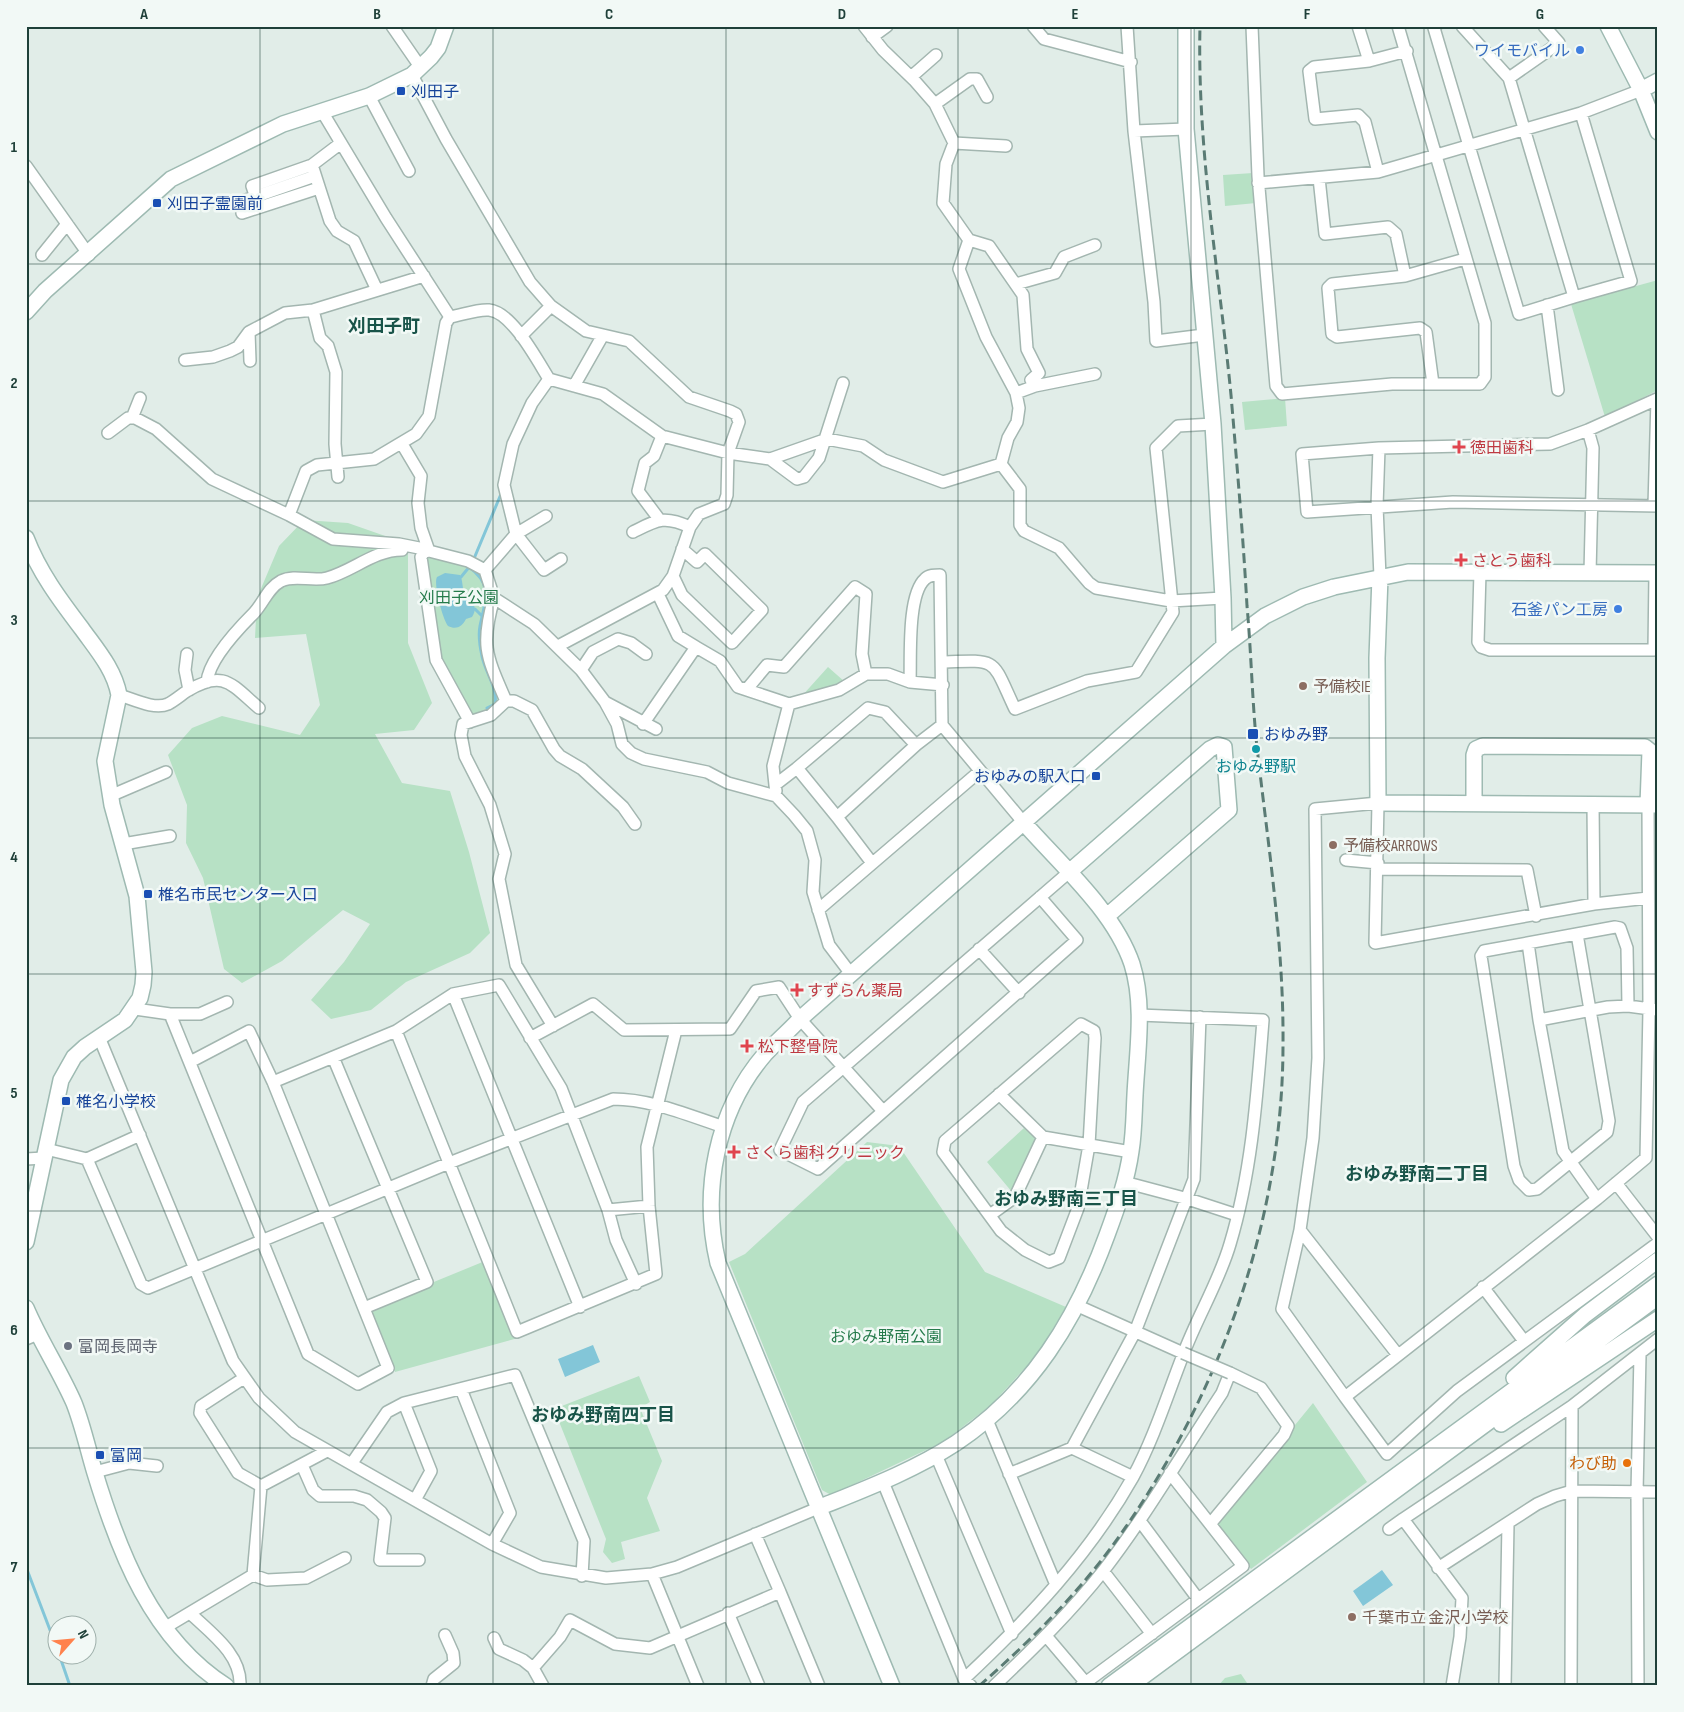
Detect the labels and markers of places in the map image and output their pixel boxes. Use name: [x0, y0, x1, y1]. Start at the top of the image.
place label: ワイモバイル: [1474, 42, 1570, 61]
marker: ワイモバイル: [1574, 44, 1586, 56]
place label: 刈田子: [411, 83, 459, 102]
marker: 刈田子: [395, 85, 407, 97]
place label: 刈田子霊園前: [167, 195, 263, 214]
marker: 刈田子霊園前: [151, 197, 163, 209]
place label: 徳田歯科: [1470, 439, 1534, 458]
marker: 徳田歯科: [1452, 440, 1466, 454]
place label: さとう歯科: [1472, 552, 1552, 571]
marker: さとう歯科: [1454, 553, 1468, 567]
place label: 石釜パン工房: [1511, 601, 1608, 620]
marker: 石釜パン工房: [1612, 603, 1624, 615]
place label: 予備校IE: [1313, 678, 1371, 697]
marker: 予備校IE: [1297, 680, 1309, 692]
place label: おゆみ野: [1264, 726, 1328, 745]
marker: おゆみ野: [1246, 727, 1260, 741]
marker: おゆみ野駅: [1250, 743, 1262, 755]
place label: おゆみ野駅: [1216, 758, 1296, 777]
place label: おゆみの駅入口: [974, 768, 1086, 787]
marker: おゆみの駅入口: [1090, 770, 1102, 782]
place label: 予備校ARROWS: [1343, 837, 1438, 856]
marker: 予備校ARROWS: [1327, 839, 1339, 851]
place label: 椎名市民センター入口: [158, 886, 318, 905]
marker: 椎名市民センター入口: [142, 888, 154, 900]
place label: すずらん薬局: [807, 982, 903, 1001]
marker: すずらん薬局: [791, 984, 803, 996]
place label: 松下整骨院: [758, 1038, 838, 1057]
marker: 松下整骨院: [740, 1039, 754, 1053]
place label: 椎名小学校: [76, 1093, 156, 1112]
marker: 椎名小学校: [60, 1095, 72, 1107]
place label: さくら歯科クリニック: [745, 1144, 905, 1163]
marker: さくら歯科クリニック: [727, 1145, 741, 1159]
place label: 富岡長岡寺: [78, 1338, 158, 1357]
marker: 富岡長岡寺: [62, 1340, 74, 1352]
place label: 富岡: [110, 1447, 142, 1466]
marker: 富岡: [94, 1449, 106, 1461]
place label: わび助: [1569, 1455, 1617, 1474]
marker: わび助: [1621, 1457, 1633, 1469]
place label: 千葉市立 金沢小学校: [1362, 1609, 1509, 1628]
marker: 千葉市立 金沢小学校: [1346, 1611, 1358, 1623]

